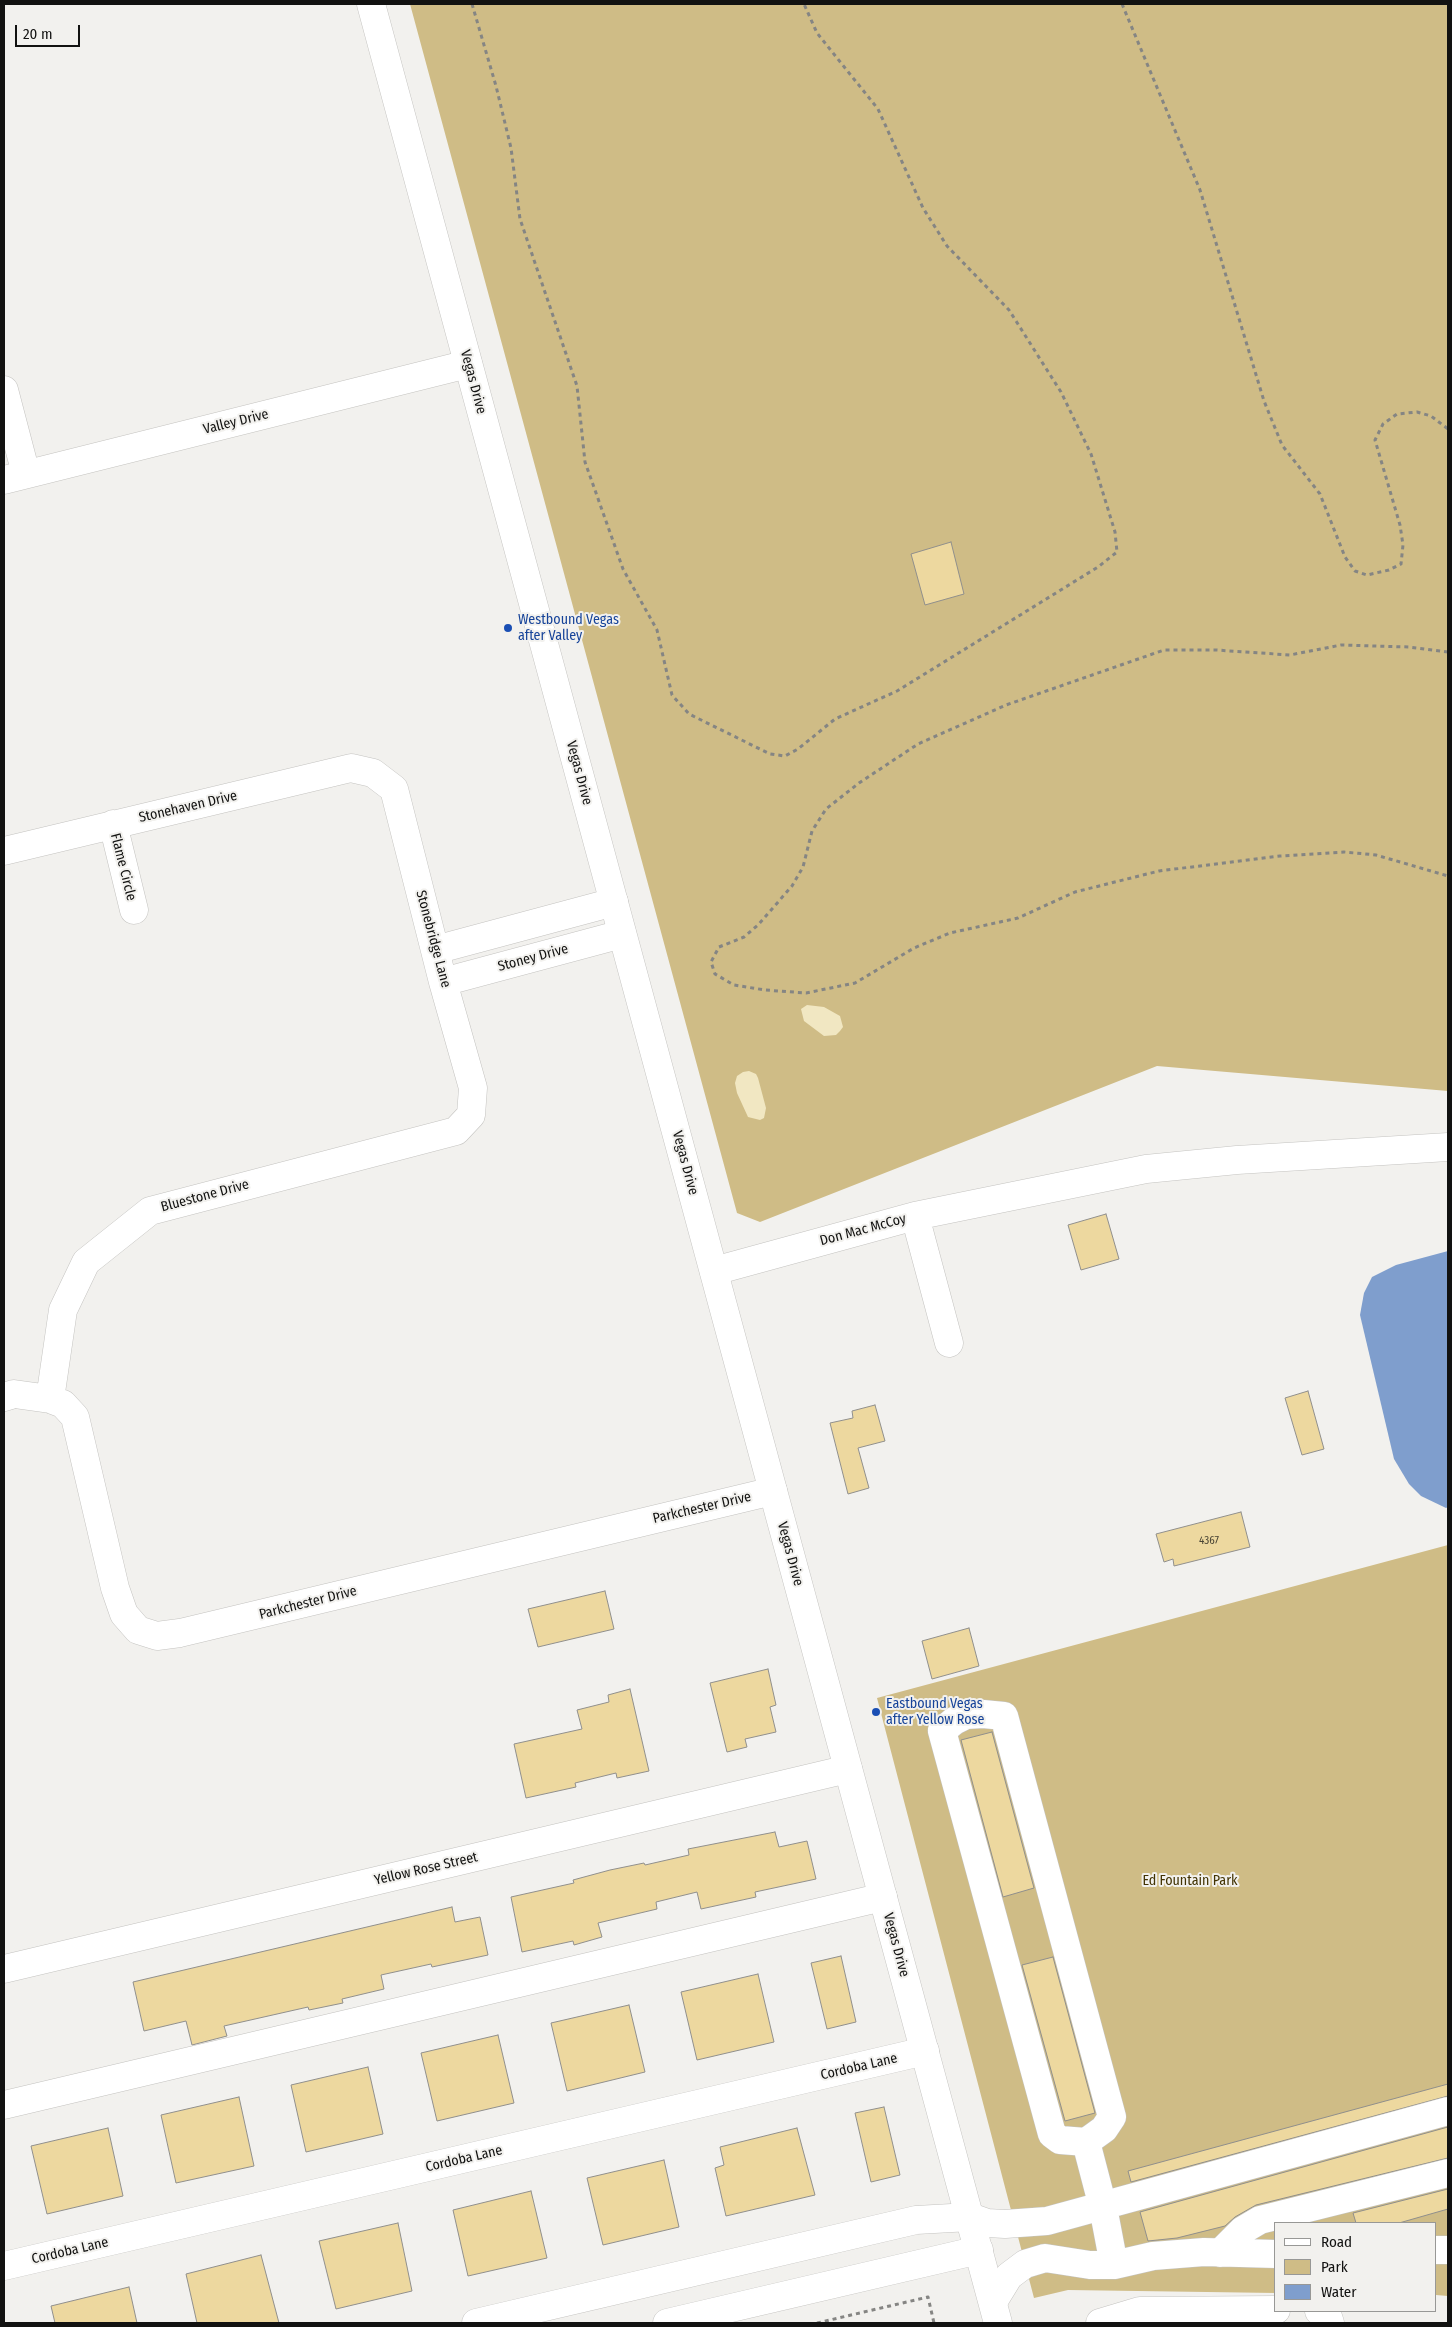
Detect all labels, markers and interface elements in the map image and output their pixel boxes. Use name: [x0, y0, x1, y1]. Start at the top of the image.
scale bar: [18, 15, 82, 47]
text: 20 m: [23, 25, 53, 43]
street label: Vegas Drive: [456, 348, 490, 416]
street label: Valley Drive: [202, 406, 270, 438]
place label: Westbound Vegas after Valley: [518, 612, 619, 644]
marker: Westbound Vegas after Valley: [502, 622, 514, 634]
street label: Vegas Drive: [562, 739, 596, 807]
street label: Stonehaven Drive: [137, 788, 239, 826]
street label: Flame Circle: [106, 831, 140, 903]
street label: Stonebridge Lane: [412, 888, 454, 990]
street label: Stoney Drive: [496, 941, 570, 975]
street label: Vegas Drive: [668, 1129, 702, 1197]
street label: Bluestone Drive: [159, 1176, 251, 1216]
street label: Don Mac McCoy: [818, 1210, 908, 1250]
street label: Parkchester Drive: [651, 1489, 753, 1527]
street label: Vegas Drive: [773, 1520, 807, 1588]
house number: 4367: [1199, 1534, 1219, 1548]
street label: Parkchester Drive: [257, 1583, 359, 1623]
place label: Eastbound Vegas after Yellow Rose: [886, 1696, 984, 1728]
marker: Eastbound Vegas after Yellow Rose: [870, 1706, 882, 1718]
street label: Yellow Rose Street: [373, 1849, 479, 1889]
park label: Ed Fountain Park: [1142, 1873, 1238, 1889]
street label: Vegas Drive: [879, 1911, 913, 1979]
street label: Cordoba Lane: [819, 2050, 899, 2084]
street label: Cordoba Lane: [424, 2142, 504, 2176]
legend: [1274, 2222, 1437, 2312]
text: Road: [1321, 2233, 1352, 2251]
street label: Cordoba Lane: [30, 2234, 110, 2268]
text: Park: [1321, 2258, 1348, 2276]
text: Water: [1321, 2283, 1356, 2301]

